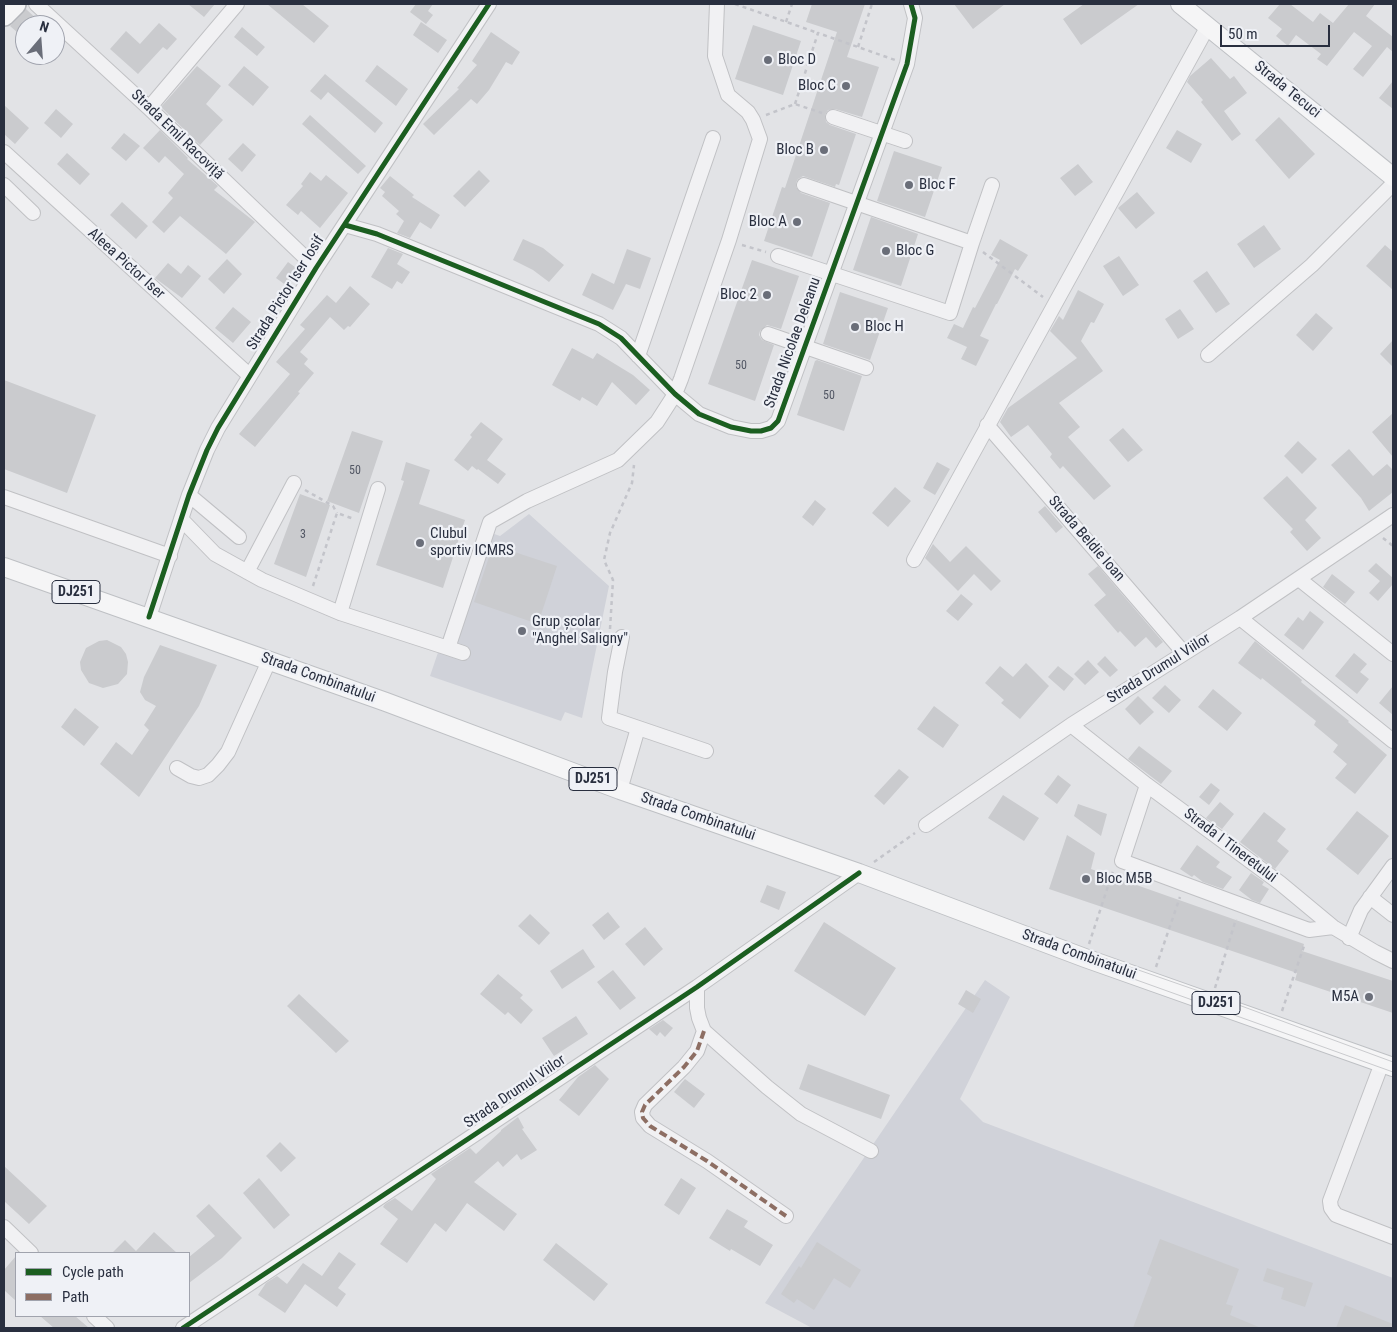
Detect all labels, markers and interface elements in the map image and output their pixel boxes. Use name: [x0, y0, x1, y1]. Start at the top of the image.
north arrow: [15, 15, 65, 65]
scale bar: [1222, 15, 1332, 47]
text: N: [38, 18, 51, 36]
text: 50 m: [1228, 25, 1258, 43]
place label: Bloc D: [778, 51, 816, 69]
marker: Bloc D: [762, 54, 774, 66]
street label: Strada Tecuci: [1250, 58, 1324, 122]
place label: Bloc C: [798, 77, 836, 95]
marker: Bloc C: [840, 80, 852, 92]
street label: Strada Emil Racoviță: [127, 86, 227, 184]
place label: Bloc B: [776, 141, 814, 159]
marker: Bloc B: [818, 144, 830, 156]
place label: Bloc F: [919, 176, 956, 194]
marker: Bloc F: [903, 179, 915, 191]
place label: Bloc A: [749, 213, 787, 231]
marker: Bloc A: [791, 216, 803, 228]
street label: Aleea Pictor Iser: [84, 225, 168, 303]
street label: Strada Pictor Iser Iosif: [243, 232, 329, 354]
place label: Bloc G: [896, 242, 934, 260]
marker: Bloc G: [880, 245, 892, 257]
street label: Strada Nicolae Deleanu: [761, 275, 825, 411]
place label: Bloc 2: [720, 286, 757, 304]
marker: Bloc 2: [761, 289, 773, 301]
place label: Bloc H: [865, 318, 904, 336]
marker: Bloc H: [849, 321, 861, 333]
house number: 50: [735, 359, 747, 373]
house number: 50: [823, 389, 835, 403]
house number: 50: [349, 464, 361, 478]
street label: Strada Beldie Ioan: [1044, 493, 1128, 585]
place label: Clubul sportiv ICMRS: [430, 525, 514, 560]
house number: 3: [300, 528, 306, 542]
marker: Clubul sportiv ICMRS: [414, 537, 426, 549]
road number: DJ251: [52, 580, 100, 604]
place label: Grup școlar "Anghel Saligny": [532, 613, 628, 648]
marker: Grup școlar "Anghel Saligny": [516, 625, 528, 637]
street label: Strada Drumul Viilor: [1104, 630, 1214, 708]
street label: Strada Combinatului: [258, 649, 378, 707]
road number: DJ251: [569, 768, 617, 791]
street label: Strada Combinatului: [638, 789, 758, 845]
street label: Strada I Tineretului: [1180, 805, 1280, 887]
place label: Bloc M5B: [1096, 870, 1152, 888]
marker: Bloc M5B: [1080, 873, 1092, 885]
street label: Strada Combinatului: [1019, 926, 1139, 984]
place label: M5A: [1332, 988, 1359, 1006]
road number: DJ251: [1192, 991, 1240, 1014]
marker: M5A: [1363, 991, 1375, 1003]
street label: Strada Drumul Viilor: [461, 1051, 569, 1133]
legend: [15, 1252, 190, 1317]
text: Cycle path: [62, 1263, 124, 1281]
text: Path: [62, 1288, 89, 1306]

